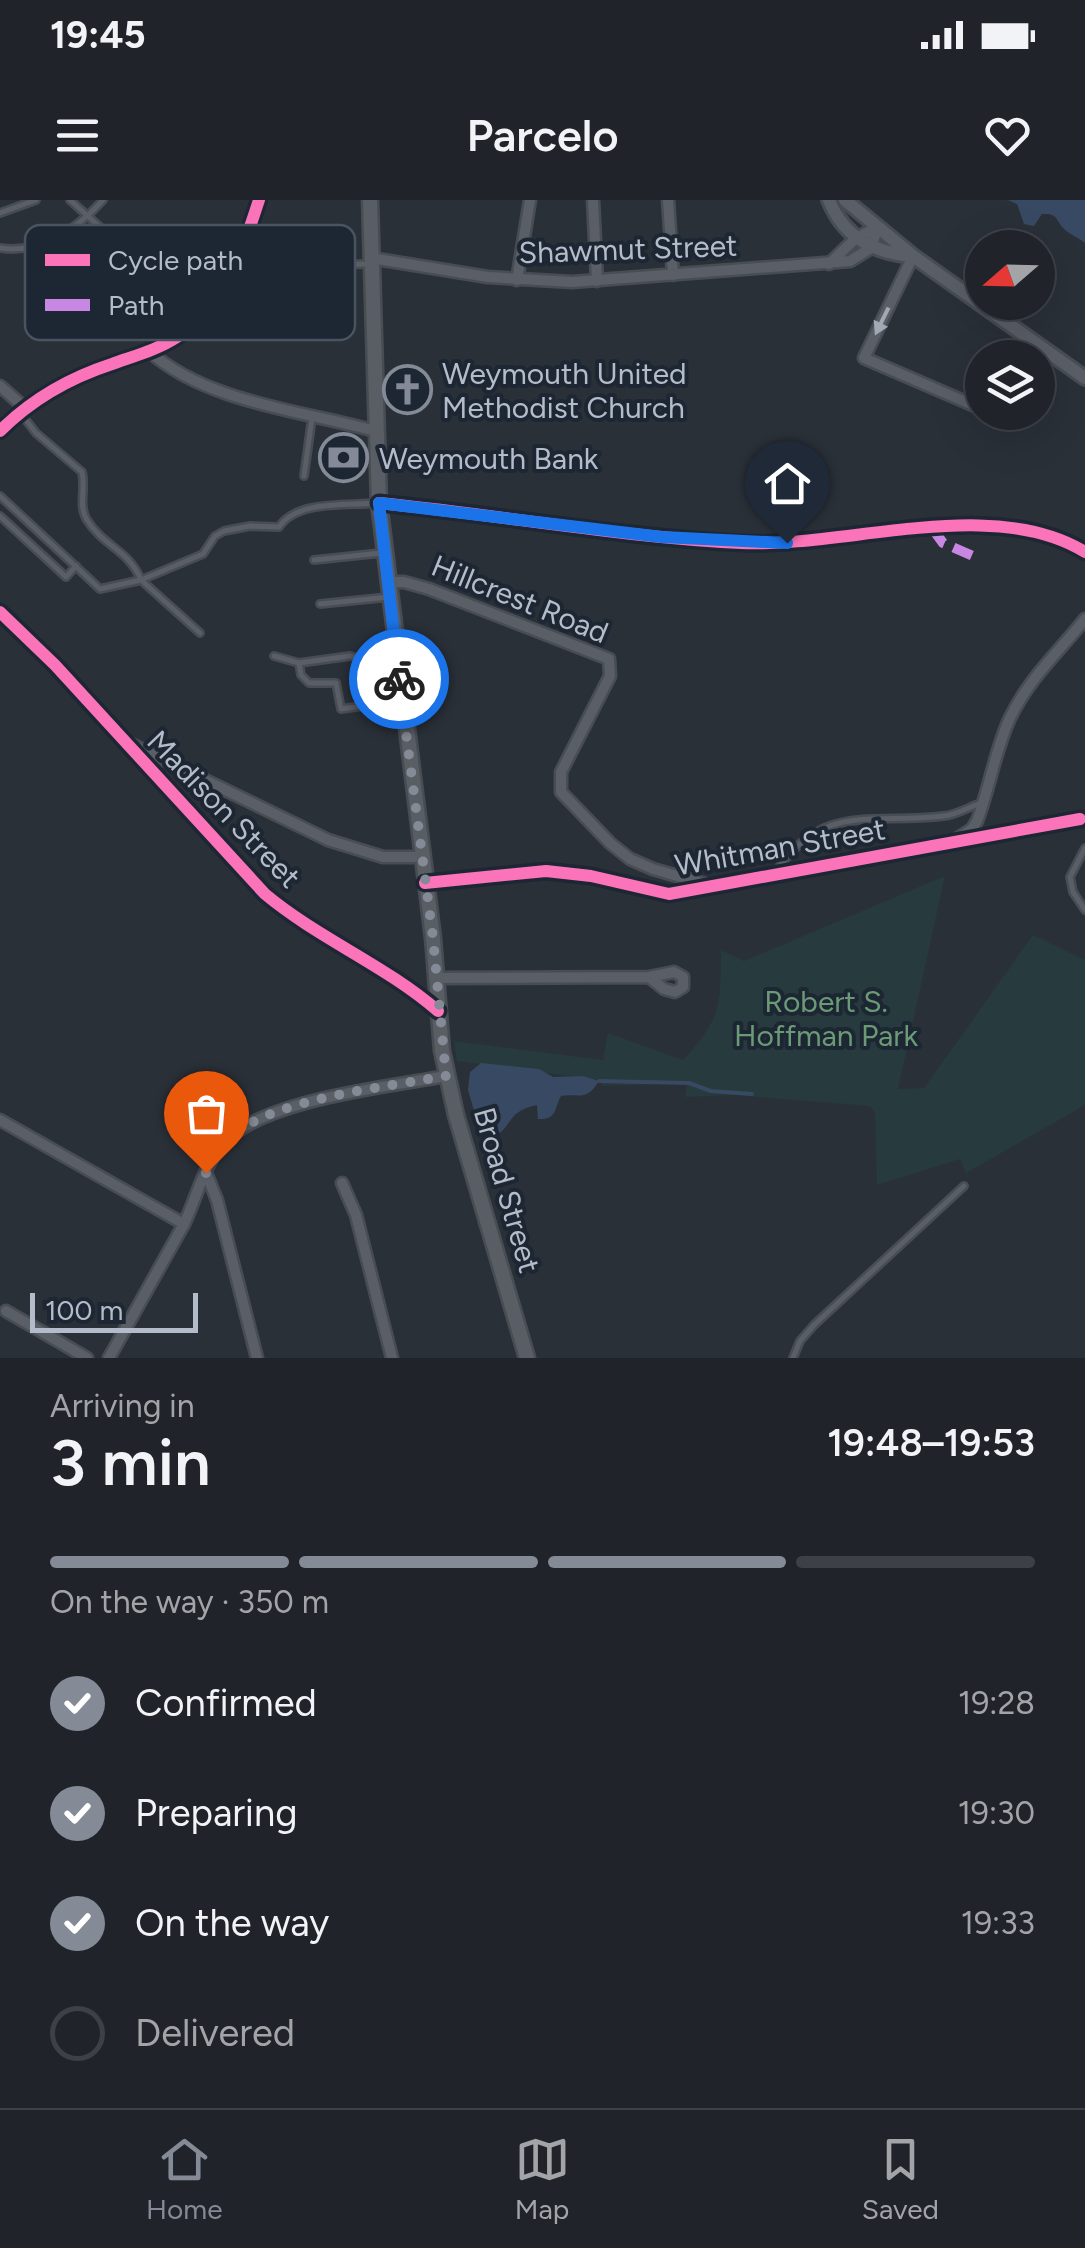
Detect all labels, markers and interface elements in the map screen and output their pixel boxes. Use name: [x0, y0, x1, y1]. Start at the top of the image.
text: 19:45: [50, 12, 146, 58]
icon: menu: [50, 108, 105, 163]
text: Parcelo: [466, 108, 619, 162]
icon: heart: [980, 108, 1035, 163]
legend: [25, 225, 355, 340]
street label: Shawmut Street: [518, 227, 738, 271]
north arrow: [965, 230, 1055, 320]
map controls: [965, 230, 1055, 430]
text: Cycle path: [108, 243, 243, 277]
text: Path: [108, 288, 164, 322]
one-way arrow: [874, 307, 891, 336]
button: layers: [965, 340, 1055, 430]
place label: Weymouth United Methodist Church: [442, 355, 687, 426]
church icon: Weymouth United Methodist Church: [381, 364, 433, 416]
bank icon: Weymouth Bank: [318, 432, 370, 484]
place label: Weymouth Bank: [379, 440, 599, 477]
pin: [745, 441, 830, 544]
icon: home: [760, 456, 815, 511]
street label: Hillcrest Road: [426, 547, 614, 651]
courier: [349, 629, 449, 729]
icon: bike: [372, 652, 427, 707]
street label: Madison Street: [140, 723, 308, 895]
street label: Whitman Street: [672, 810, 888, 884]
park label: Robert S. Hoffman Park: [734, 983, 918, 1054]
pin: [164, 1071, 249, 1174]
icon: bag: [179, 1086, 234, 1141]
street label: Broad Street: [466, 1103, 548, 1277]
scale bar: [30, 1288, 198, 1332]
text: 100 m: [45, 1293, 123, 1327]
text: Arriving in: [50, 1387, 195, 1425]
text: 19:48–19:53: [827, 1420, 1035, 1466]
text: 3 min: [50, 1423, 211, 1501]
text: On the way · 350 m: [50, 1583, 329, 1621]
icon: check: [50, 1676, 105, 1731]
text: Confirmed: [135, 1680, 317, 1726]
text: 19:28: [958, 1684, 1035, 1722]
icon: check: [50, 1786, 105, 1841]
text: Preparing: [135, 1790, 297, 1836]
text: 19:30: [958, 1794, 1035, 1832]
icon: check: [50, 1896, 105, 1951]
text: On the way: [135, 1900, 329, 1946]
text: 19:33: [961, 1904, 1035, 1942]
text: Delivered: [135, 2010, 295, 2056]
tab: Home: [146, 2132, 222, 2226]
tab: Map: [515, 2132, 570, 2226]
tab: Saved: [862, 2132, 939, 2226]

